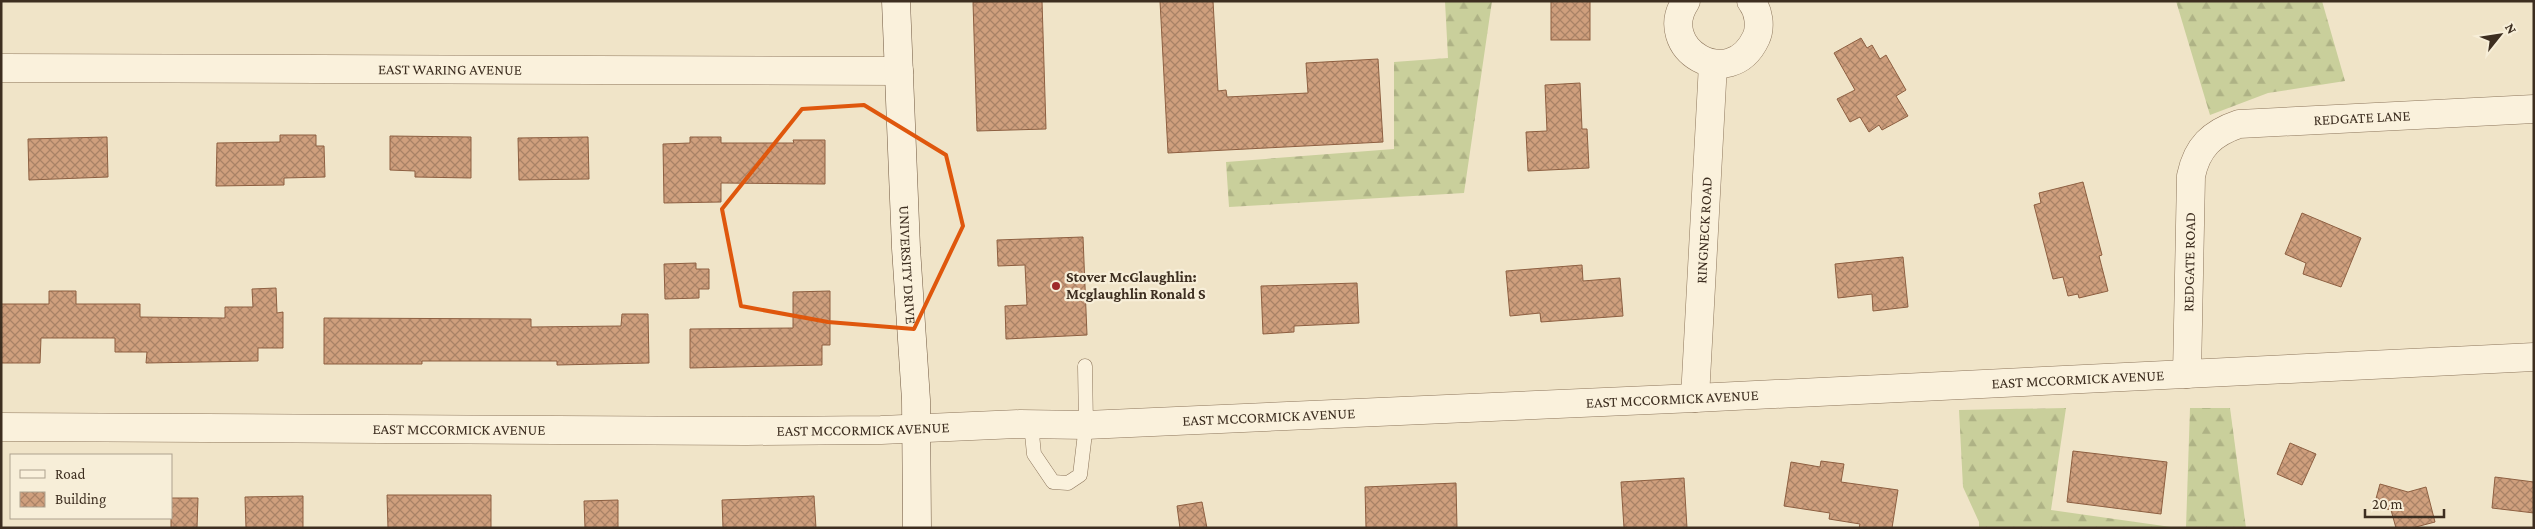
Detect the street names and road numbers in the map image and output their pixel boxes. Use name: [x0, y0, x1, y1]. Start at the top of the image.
street label: EAST WARING AVENUE: [378, 61, 522, 78]
street label: REDGATE LANE: [2313, 107, 2411, 128]
street label: RINGNECK ROAD: [1693, 176, 1715, 284]
street label: UNIVERSITY DRIVE: [896, 205, 919, 325]
street label: REDGATE ROAD: [2180, 212, 2198, 312]
street label: EAST MCCORMICK AVENUE: [1991, 367, 2165, 392]
street label: EAST MCCORMICK AVENUE: [1586, 387, 1759, 411]
street label: EAST MCCORMICK AVENUE: [1182, 405, 1355, 429]
street label: EAST MCCORMICK AVENUE: [776, 419, 950, 439]
street label: EAST MCCORMICK AVENUE: [372, 421, 546, 438]

